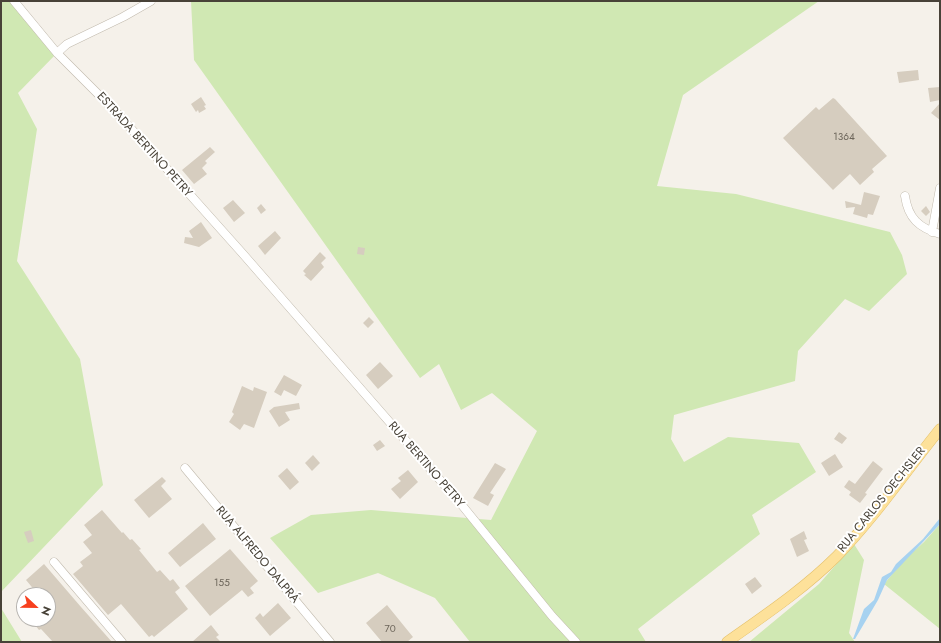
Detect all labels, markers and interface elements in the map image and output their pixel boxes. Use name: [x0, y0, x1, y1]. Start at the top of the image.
street label: ESTRADA BERTINO PETRY: [93, 90, 195, 200]
house number: 1364: [833, 132, 855, 144]
street label: RUA BERTINO PETRY: [385, 419, 467, 511]
street label: RUA CARLOS OECHSLER: [835, 444, 929, 556]
street label: RUA ALFREDO DALPRÁ: [212, 504, 302, 606]
house number: 155: [214, 578, 230, 590]
north arrow: [16, 587, 56, 627]
text: N: [37, 604, 55, 618]
house number: 70: [384, 624, 396, 636]

